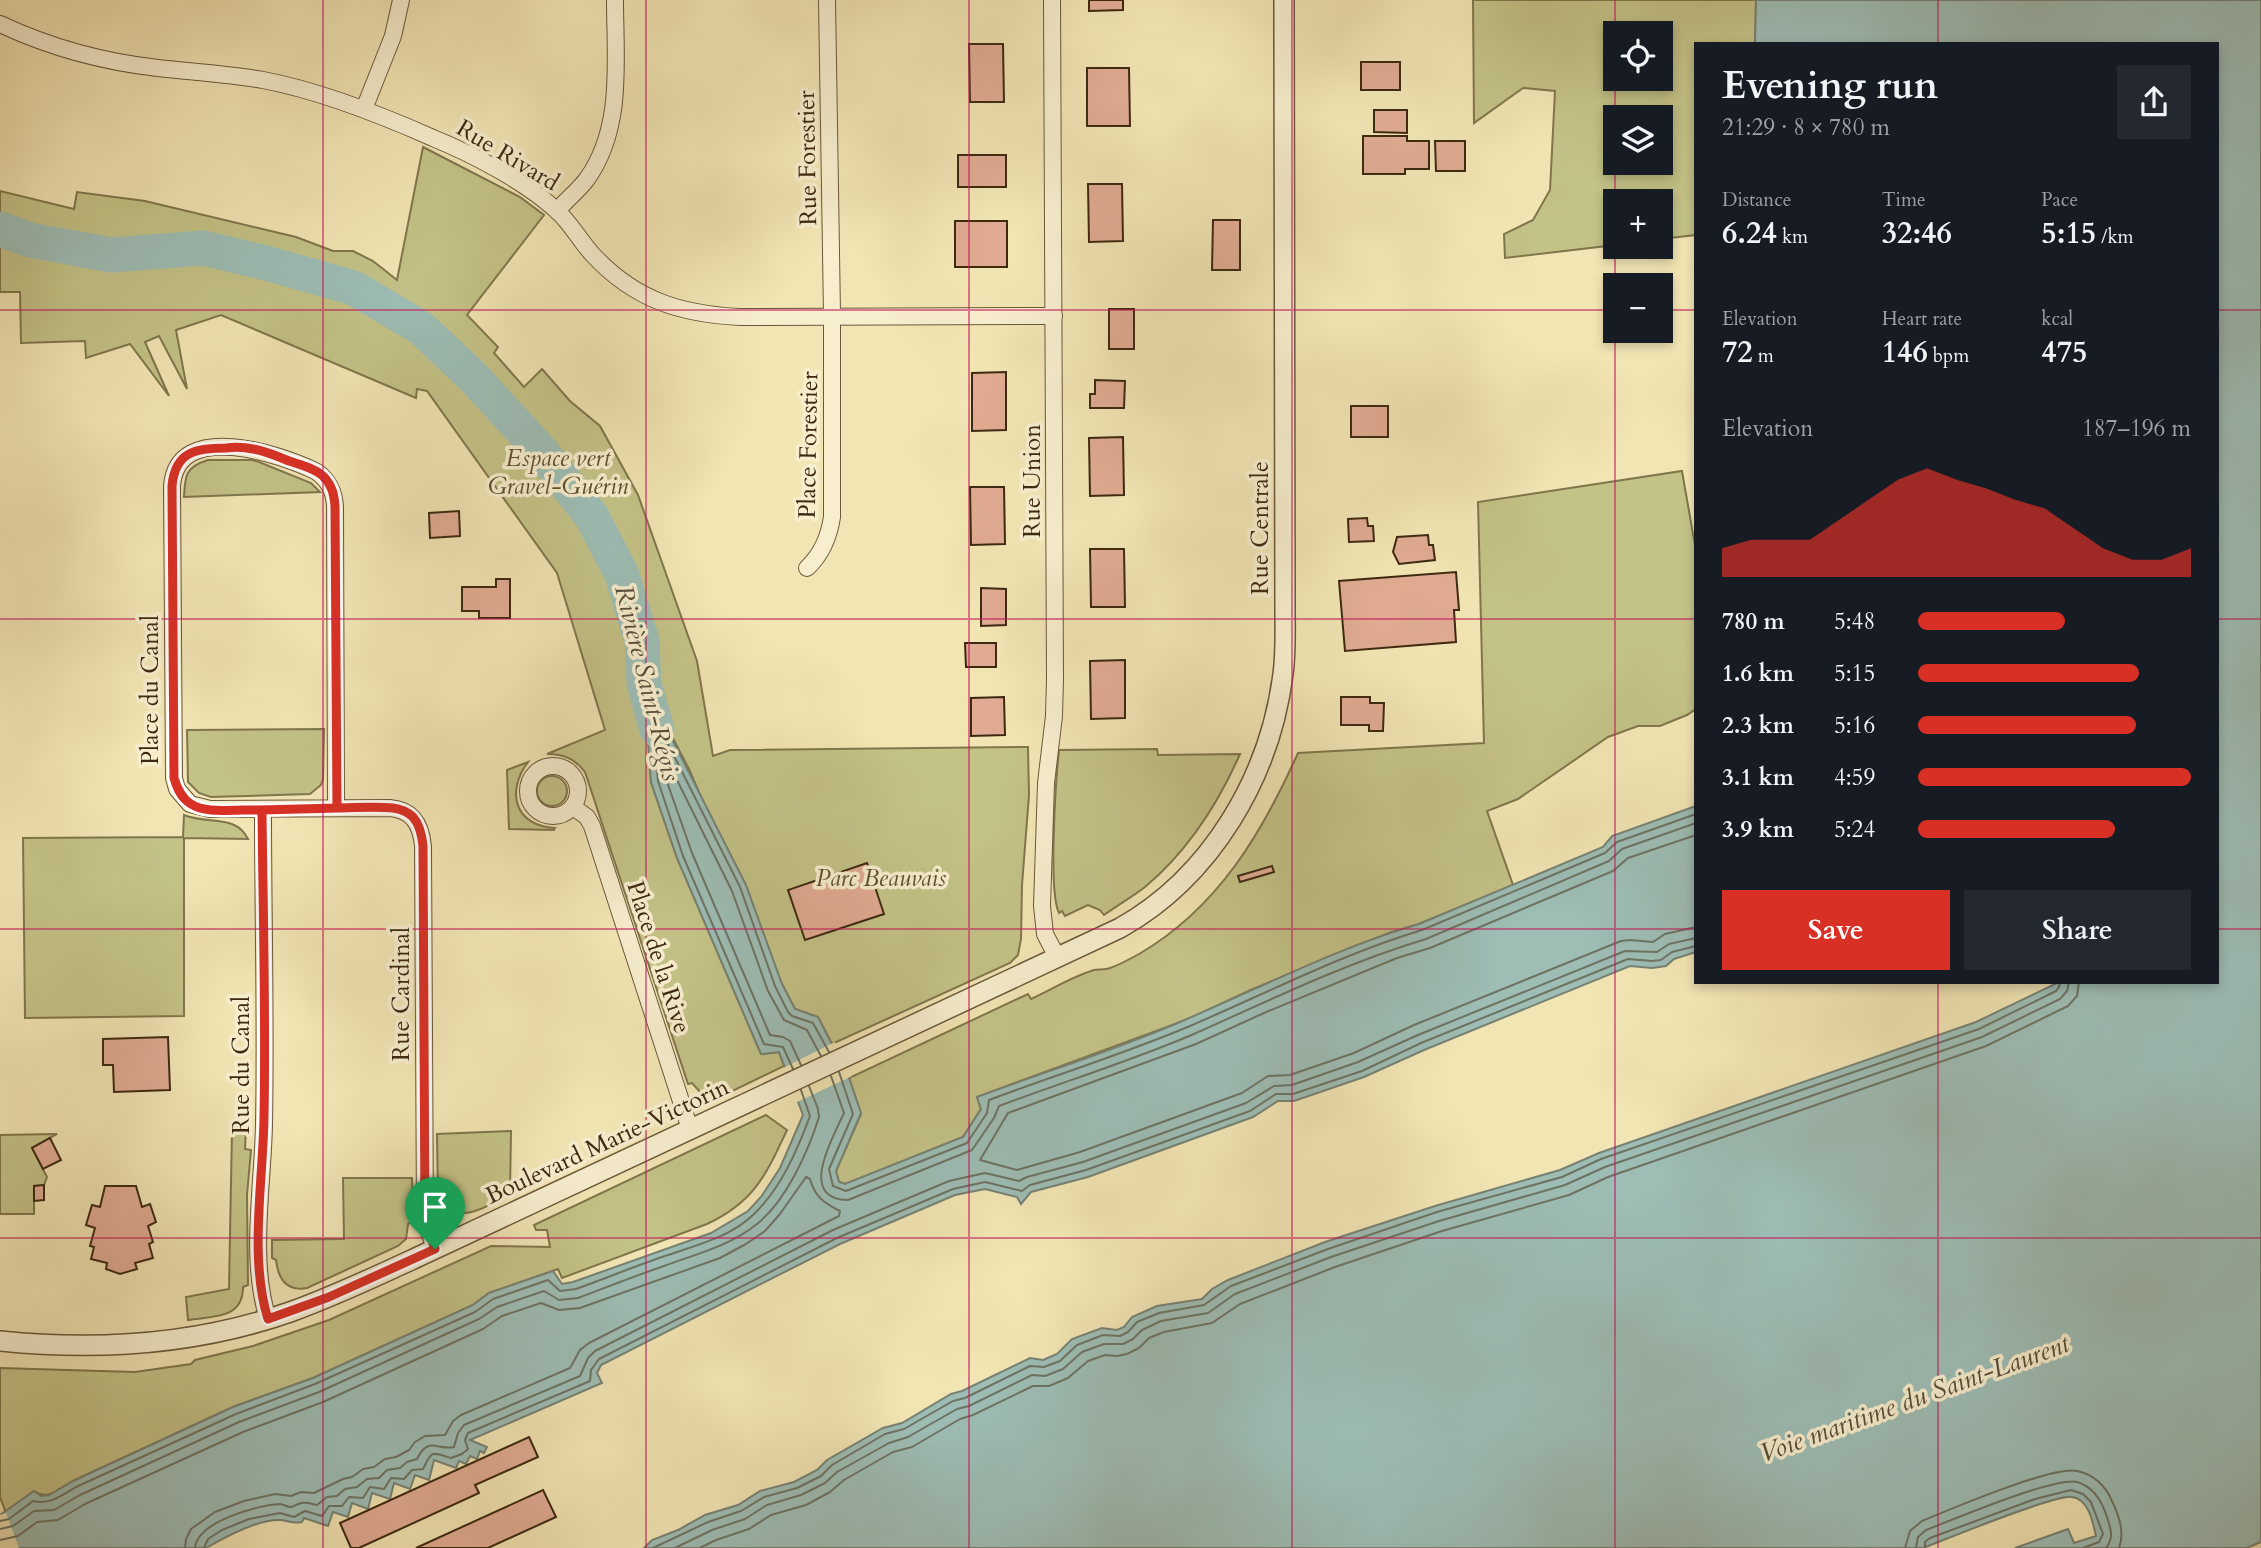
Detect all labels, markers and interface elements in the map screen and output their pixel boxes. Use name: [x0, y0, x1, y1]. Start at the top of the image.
map controls: [1603, 21, 1673, 343]
button: locate: [1603, 21, 1673, 91]
text: Evening run: [1722, 60, 1938, 112]
button: share: [2117, 65, 2191, 139]
street label: Rue Forestier: [790, 90, 825, 226]
button: layers: [1603, 105, 1673, 175]
street label: Rue Rivard: [450, 112, 566, 199]
text: 21:29 · 8 × 780 m: [1722, 112, 1890, 143]
text: Distance: [1722, 187, 1791, 213]
text: Time: [1882, 187, 1926, 213]
text: Pace: [2041, 187, 2078, 213]
button: +: [1603, 189, 1673, 259]
text: 6.24: [1722, 213, 1777, 254]
text: 32:46: [1882, 213, 1952, 254]
text: 5:15: [2041, 213, 2096, 254]
text: km: [1777, 224, 1808, 250]
text: /km: [2096, 224, 2134, 250]
button: −: [1603, 273, 1673, 343]
text: Elevation: [1722, 306, 1797, 332]
text: Heart rate: [1882, 306, 1962, 332]
text: kcal: [2041, 306, 2073, 332]
text: 72: [1722, 332, 1753, 373]
text: 146: [1882, 332, 1928, 373]
text: 475: [2041, 332, 2087, 373]
text: m: [1753, 343, 1774, 369]
text: bpm: [1928, 343, 1969, 369]
street label: Place Forestier: [791, 371, 826, 519]
text: Elevation: [1722, 413, 1813, 444]
text: 187–196 m: [2082, 413, 2191, 444]
street label: Rue Union: [1016, 424, 1049, 538]
park label: Espace vert Gravel-Guérin: [488, 442, 629, 503]
street label: Rue Centrale: [1244, 461, 1277, 595]
water label: Rivière Saint-Régis: [606, 581, 689, 785]
text: 780 m: [1722, 606, 1785, 637]
text: 5:48: [1834, 606, 1875, 637]
street label: Place du Canal: [134, 615, 167, 765]
text: 1.6 km: [1722, 658, 1794, 689]
text: 5:15: [1834, 658, 1875, 689]
text: 2.3 km: [1722, 710, 1794, 741]
text: 5:16: [1834, 710, 1875, 741]
text: 3.1 km: [1722, 762, 1794, 793]
text: 4:59: [1834, 762, 1875, 793]
text: 3.9 km: [1722, 814, 1794, 845]
text: 5:24: [1834, 814, 1875, 845]
park label: Parc Beauvais: [816, 862, 946, 895]
street label: Place de la Rive: [618, 877, 699, 1038]
button: Save: [1722, 890, 1950, 970]
button: Share: [1964, 890, 2191, 970]
street label: Rue Cardinal: [385, 927, 418, 1061]
street label: Rue du Canal: [225, 996, 258, 1134]
street label: Boulevard Marie-Victorin: [480, 1070, 735, 1212]
pin: [405, 1177, 465, 1249]
icon: arrive: [416, 1188, 454, 1226]
water label: Voie maritime du Saint-Laurent: [1755, 1326, 2074, 1471]

